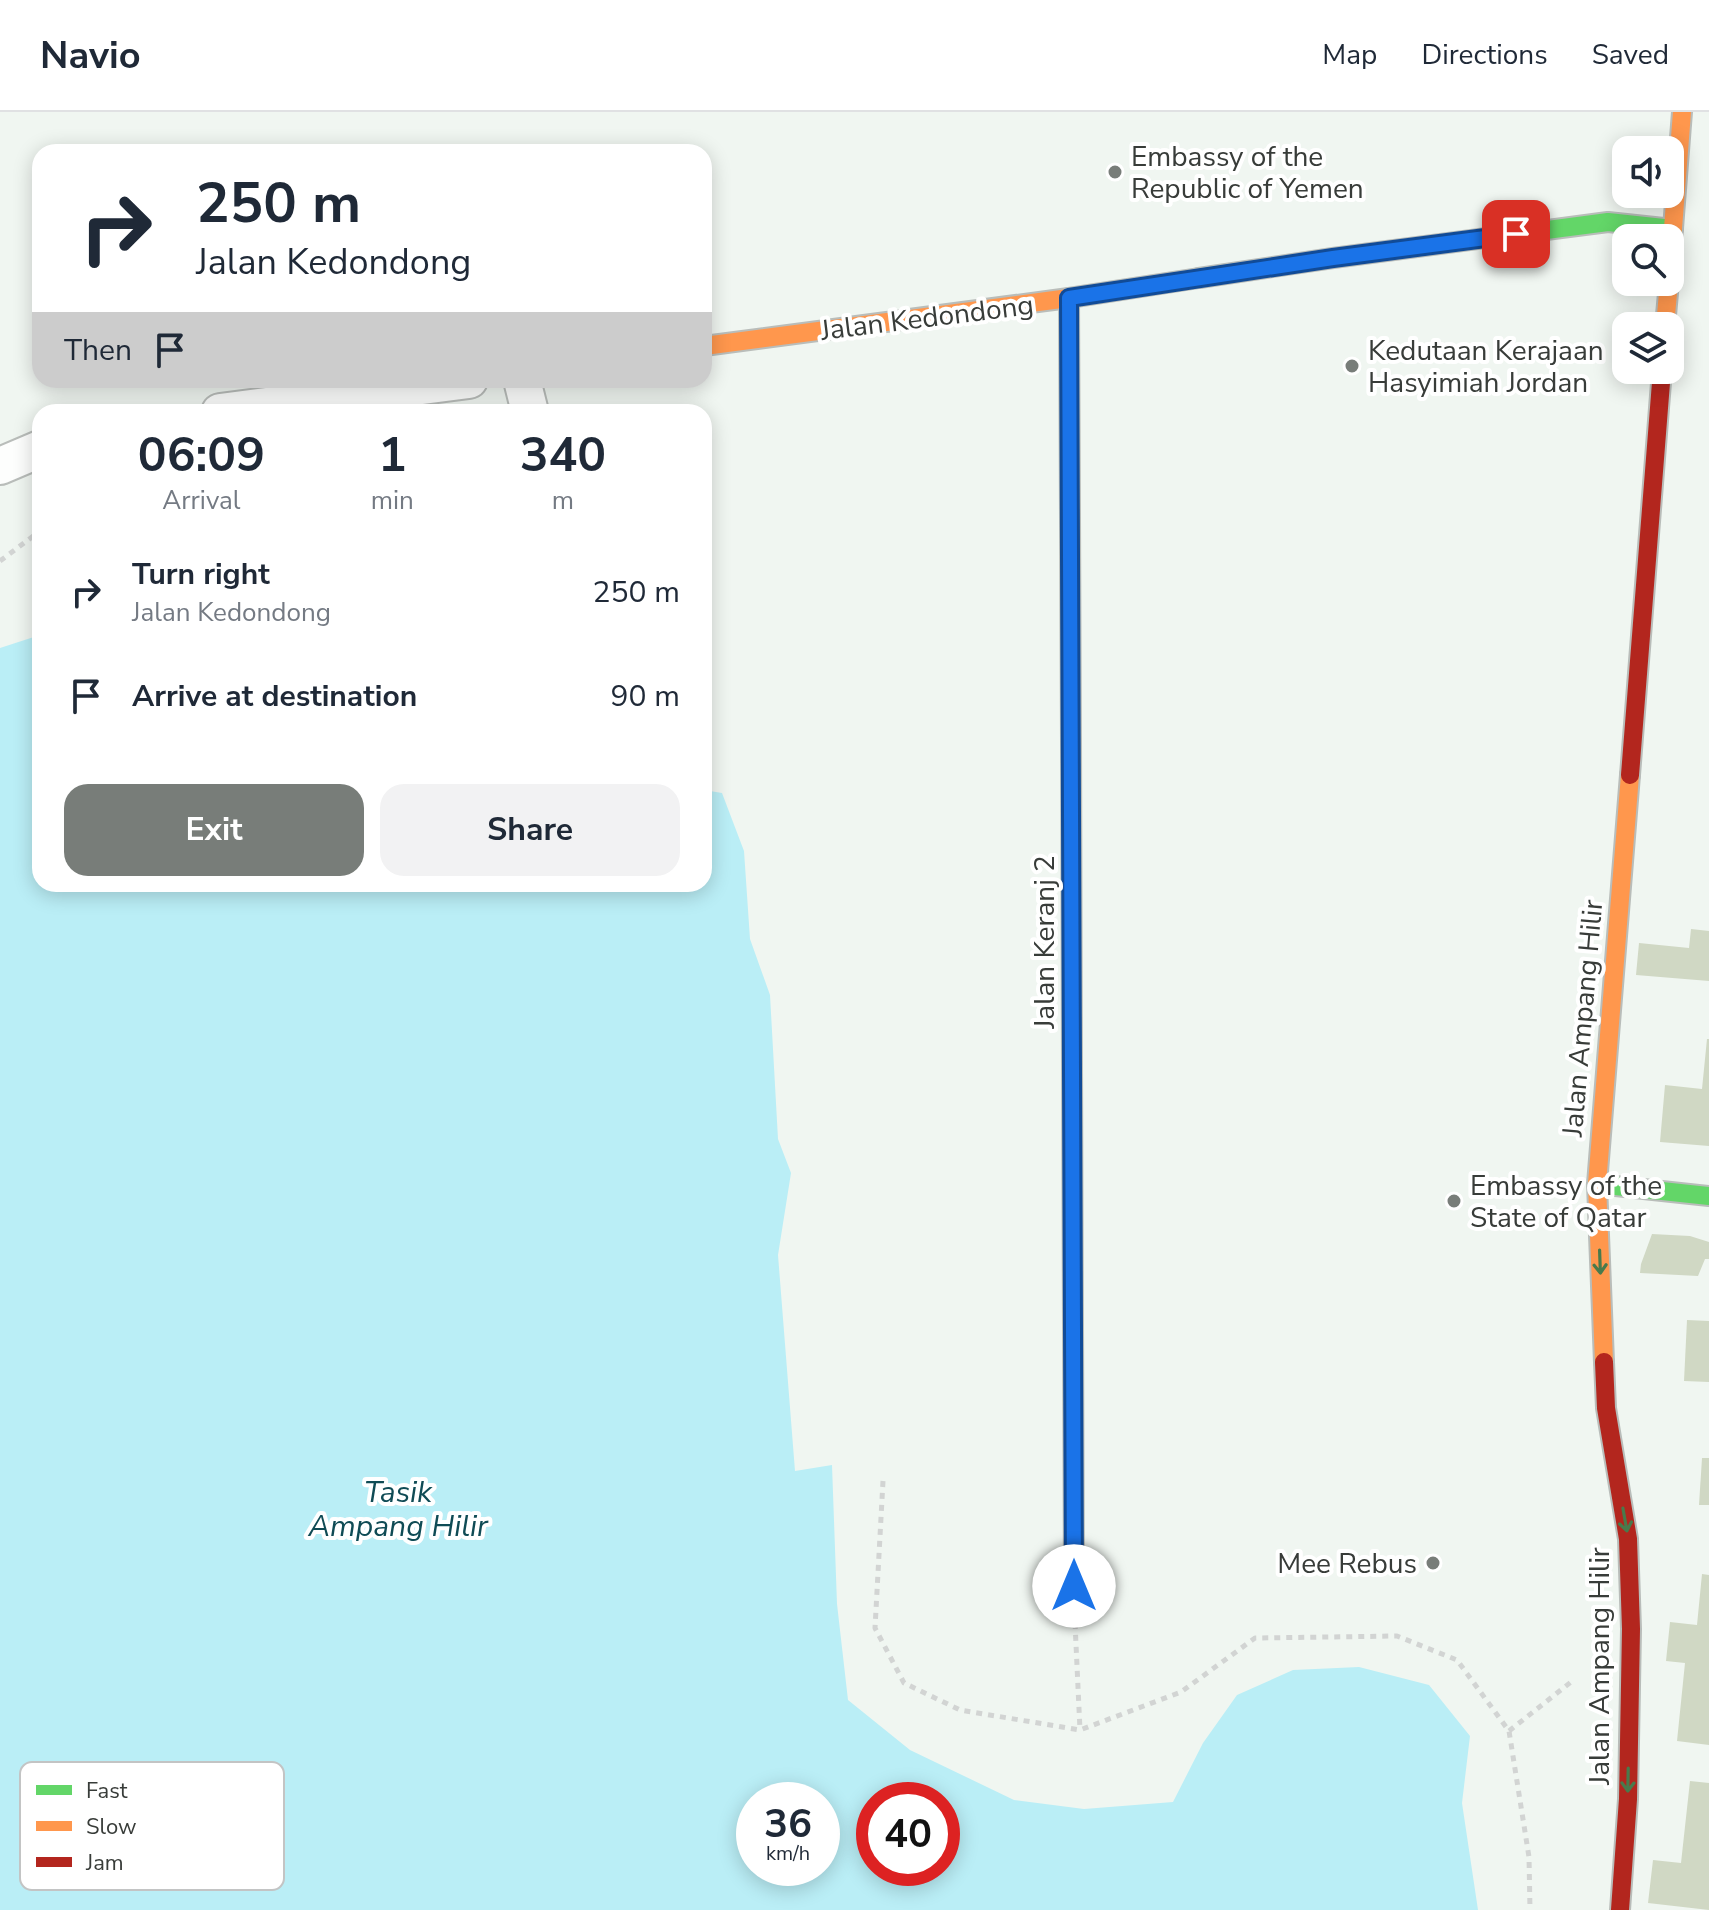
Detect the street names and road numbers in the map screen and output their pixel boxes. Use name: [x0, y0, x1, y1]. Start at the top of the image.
street label: Jalan Kedondong: [818, 286, 1036, 350]
street label: Jalan Keranj 2: [1026, 855, 1064, 1030]
street label: Jalan Ampang Hilir: [1554, 898, 1612, 1139]
street label: Jalan Ampang Hilir: [1581, 1547, 1619, 1786]

